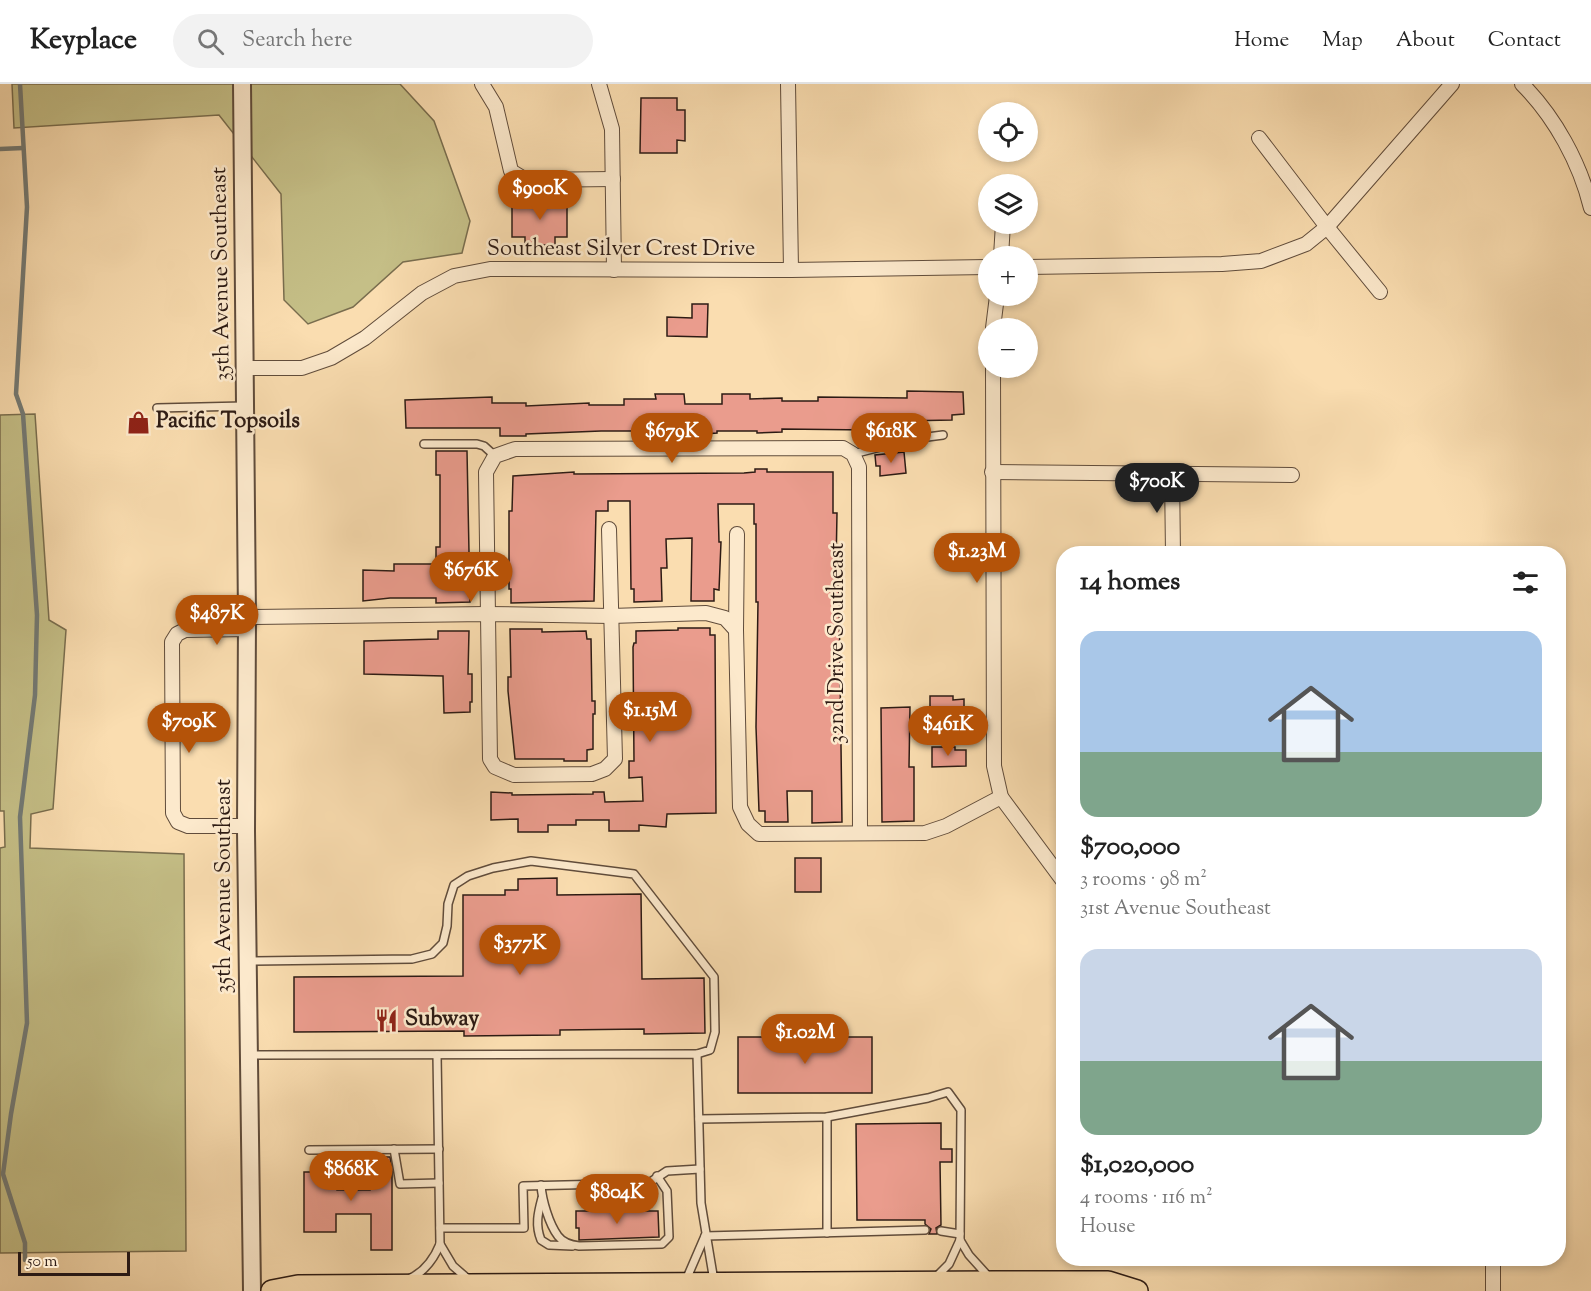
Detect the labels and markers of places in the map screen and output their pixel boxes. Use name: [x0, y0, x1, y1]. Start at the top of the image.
pin: $900K: [498, 170, 582, 221]
place label: Pacific Topsoils: [156, 406, 300, 438]
shop icon: Pacific Topsoils: [125, 409, 151, 435]
pin: $679K: [630, 413, 714, 464]
pin: $618K: [849, 413, 933, 464]
pin: $700K: [1115, 463, 1199, 514]
pin: $1.23M: [928, 533, 1026, 584]
pin: $676K: [429, 552, 513, 603]
pin: $487K: [175, 595, 259, 646]
pin: $1.15M: [601, 692, 699, 743]
pin: $709K: [147, 703, 231, 754]
pin: $461K: [906, 706, 990, 757]
pin: $377K: [478, 925, 562, 976]
place label: Subway: [405, 1004, 479, 1036]
restaurant icon: Subway: [374, 1007, 400, 1033]
pin: $1.02M: [756, 1014, 854, 1065]
pin: $868K: [309, 1151, 393, 1202]
pin: $804K: [575, 1174, 659, 1225]

